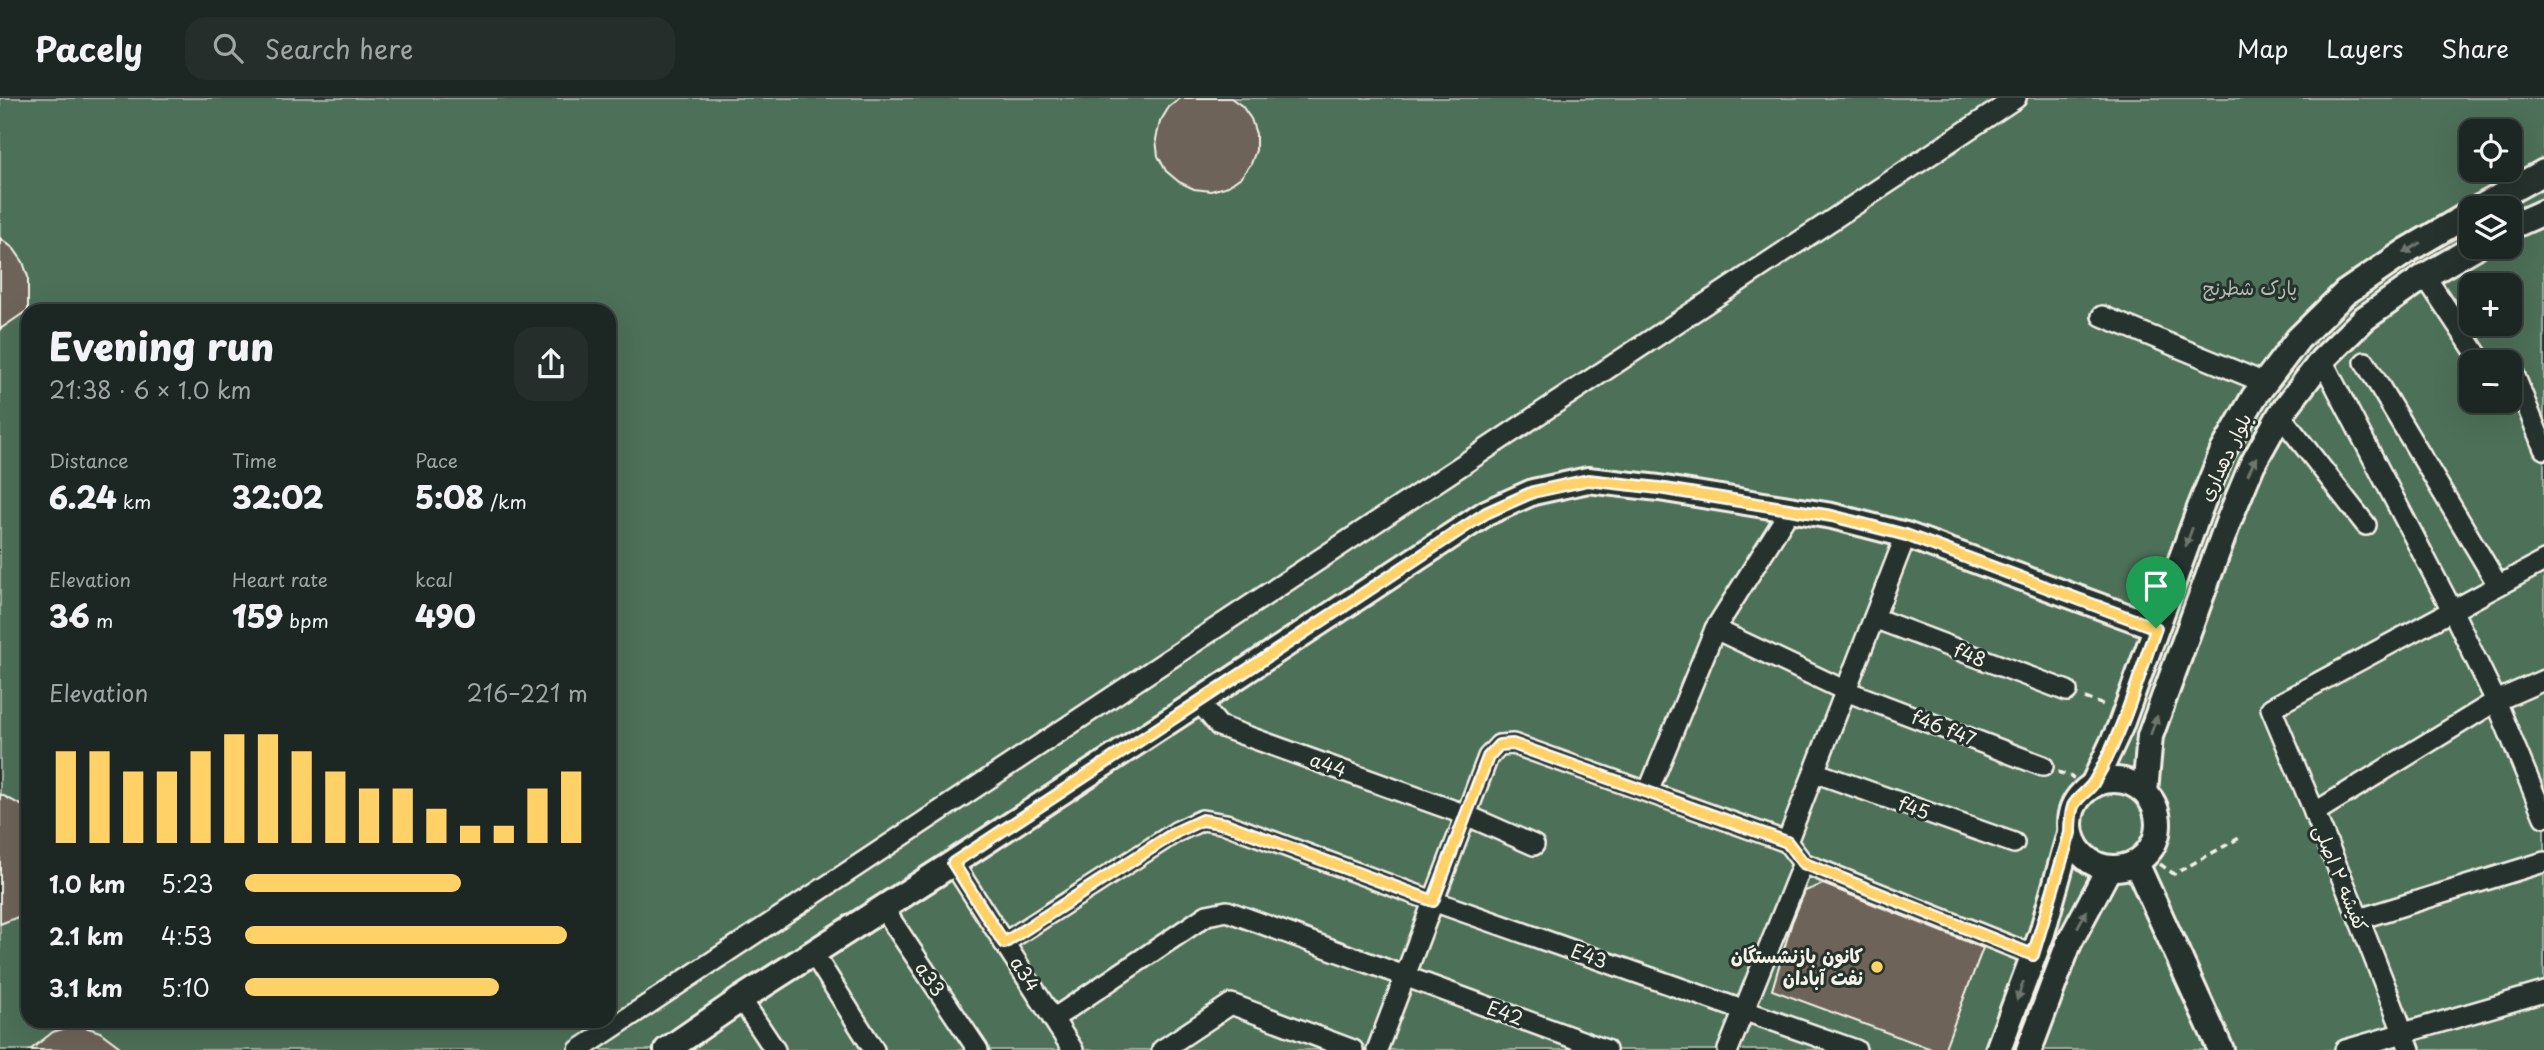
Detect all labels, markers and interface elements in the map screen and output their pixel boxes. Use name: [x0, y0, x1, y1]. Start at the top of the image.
search box: [185, 17, 675, 80]
text: Pacely: [35, 23, 143, 73]
icon: search: [209, 29, 247, 67]
text: Search here: [265, 29, 413, 68]
text: Map: [2237, 30, 2288, 66]
text: Layers: [2326, 30, 2403, 66]
text: Share: [2441, 30, 2509, 66]
map controls: [2459, 119, 2522, 413]
button: locate: [2459, 119, 2522, 182]
button: layers: [2459, 196, 2522, 259]
one-way arrow: [2403, 241, 2422, 254]
park label: پارک شطرنج: [2203, 273, 2297, 301]
button: +: [2459, 273, 2522, 336]
text: Evening run: [49, 317, 274, 374]
button: share: [514, 327, 588, 401]
button: −: [2459, 350, 2522, 413]
text: 21:38 · 6 × 1.0 km: [49, 372, 251, 407]
street label: بلوار دهداری: [2191, 408, 2257, 505]
text: Distance: [49, 446, 129, 474]
text: Time: [232, 446, 277, 474]
text: Pace: [415, 446, 458, 474]
one-way arrow: [2246, 456, 2258, 476]
text: 6.24: [49, 474, 117, 519]
text: 32:02: [232, 474, 324, 519]
text: 5:08: [415, 474, 484, 519]
text: km: [117, 487, 151, 515]
text: /km: [484, 487, 527, 515]
one-way arrow: [2184, 527, 2195, 548]
pin: [2126, 556, 2186, 628]
text: Elevation: [49, 565, 131, 593]
text: Heart rate: [232, 565, 328, 593]
text: kcal: [415, 565, 453, 593]
icon: arrive: [2137, 567, 2175, 605]
text: 36: [49, 593, 90, 638]
text: 159: [232, 593, 283, 638]
text: 490: [415, 593, 476, 638]
text: m: [90, 606, 113, 634]
text: bpm: [283, 606, 329, 634]
street label: f48: [1950, 635, 1991, 673]
text: Elevation: [49, 675, 148, 710]
text: 216–221 m: [467, 675, 588, 710]
street label: f46 f47: [1908, 702, 1981, 752]
one-way arrow: [2149, 714, 2160, 735]
street label: a44: [1306, 745, 1351, 784]
street label: f45: [1895, 788, 1934, 826]
street label: کفیشه ۲ اصلی: [2308, 820, 2376, 935]
text: 1.0 km: [49, 866, 126, 901]
text: 5:23: [161, 866, 214, 901]
one-way arrow: [2076, 909, 2088, 928]
text: 2.1 km: [49, 918, 124, 953]
text: 4:53: [161, 918, 212, 953]
street label: E43: [1567, 936, 1612, 975]
place label: کانون بازنشستگان نفت آبادان: [1731, 941, 1864, 991]
street label: a34: [1004, 950, 1048, 997]
street label: a33: [909, 955, 953, 1002]
marker: کانون بازنشستگان نفت آبادان: [1869, 959, 1885, 975]
text: 3.1 km: [49, 970, 123, 1005]
text: 5:10: [161, 970, 209, 1005]
one-way arrow: [2014, 980, 2025, 1001]
street label: E42: [1483, 993, 1528, 1032]

